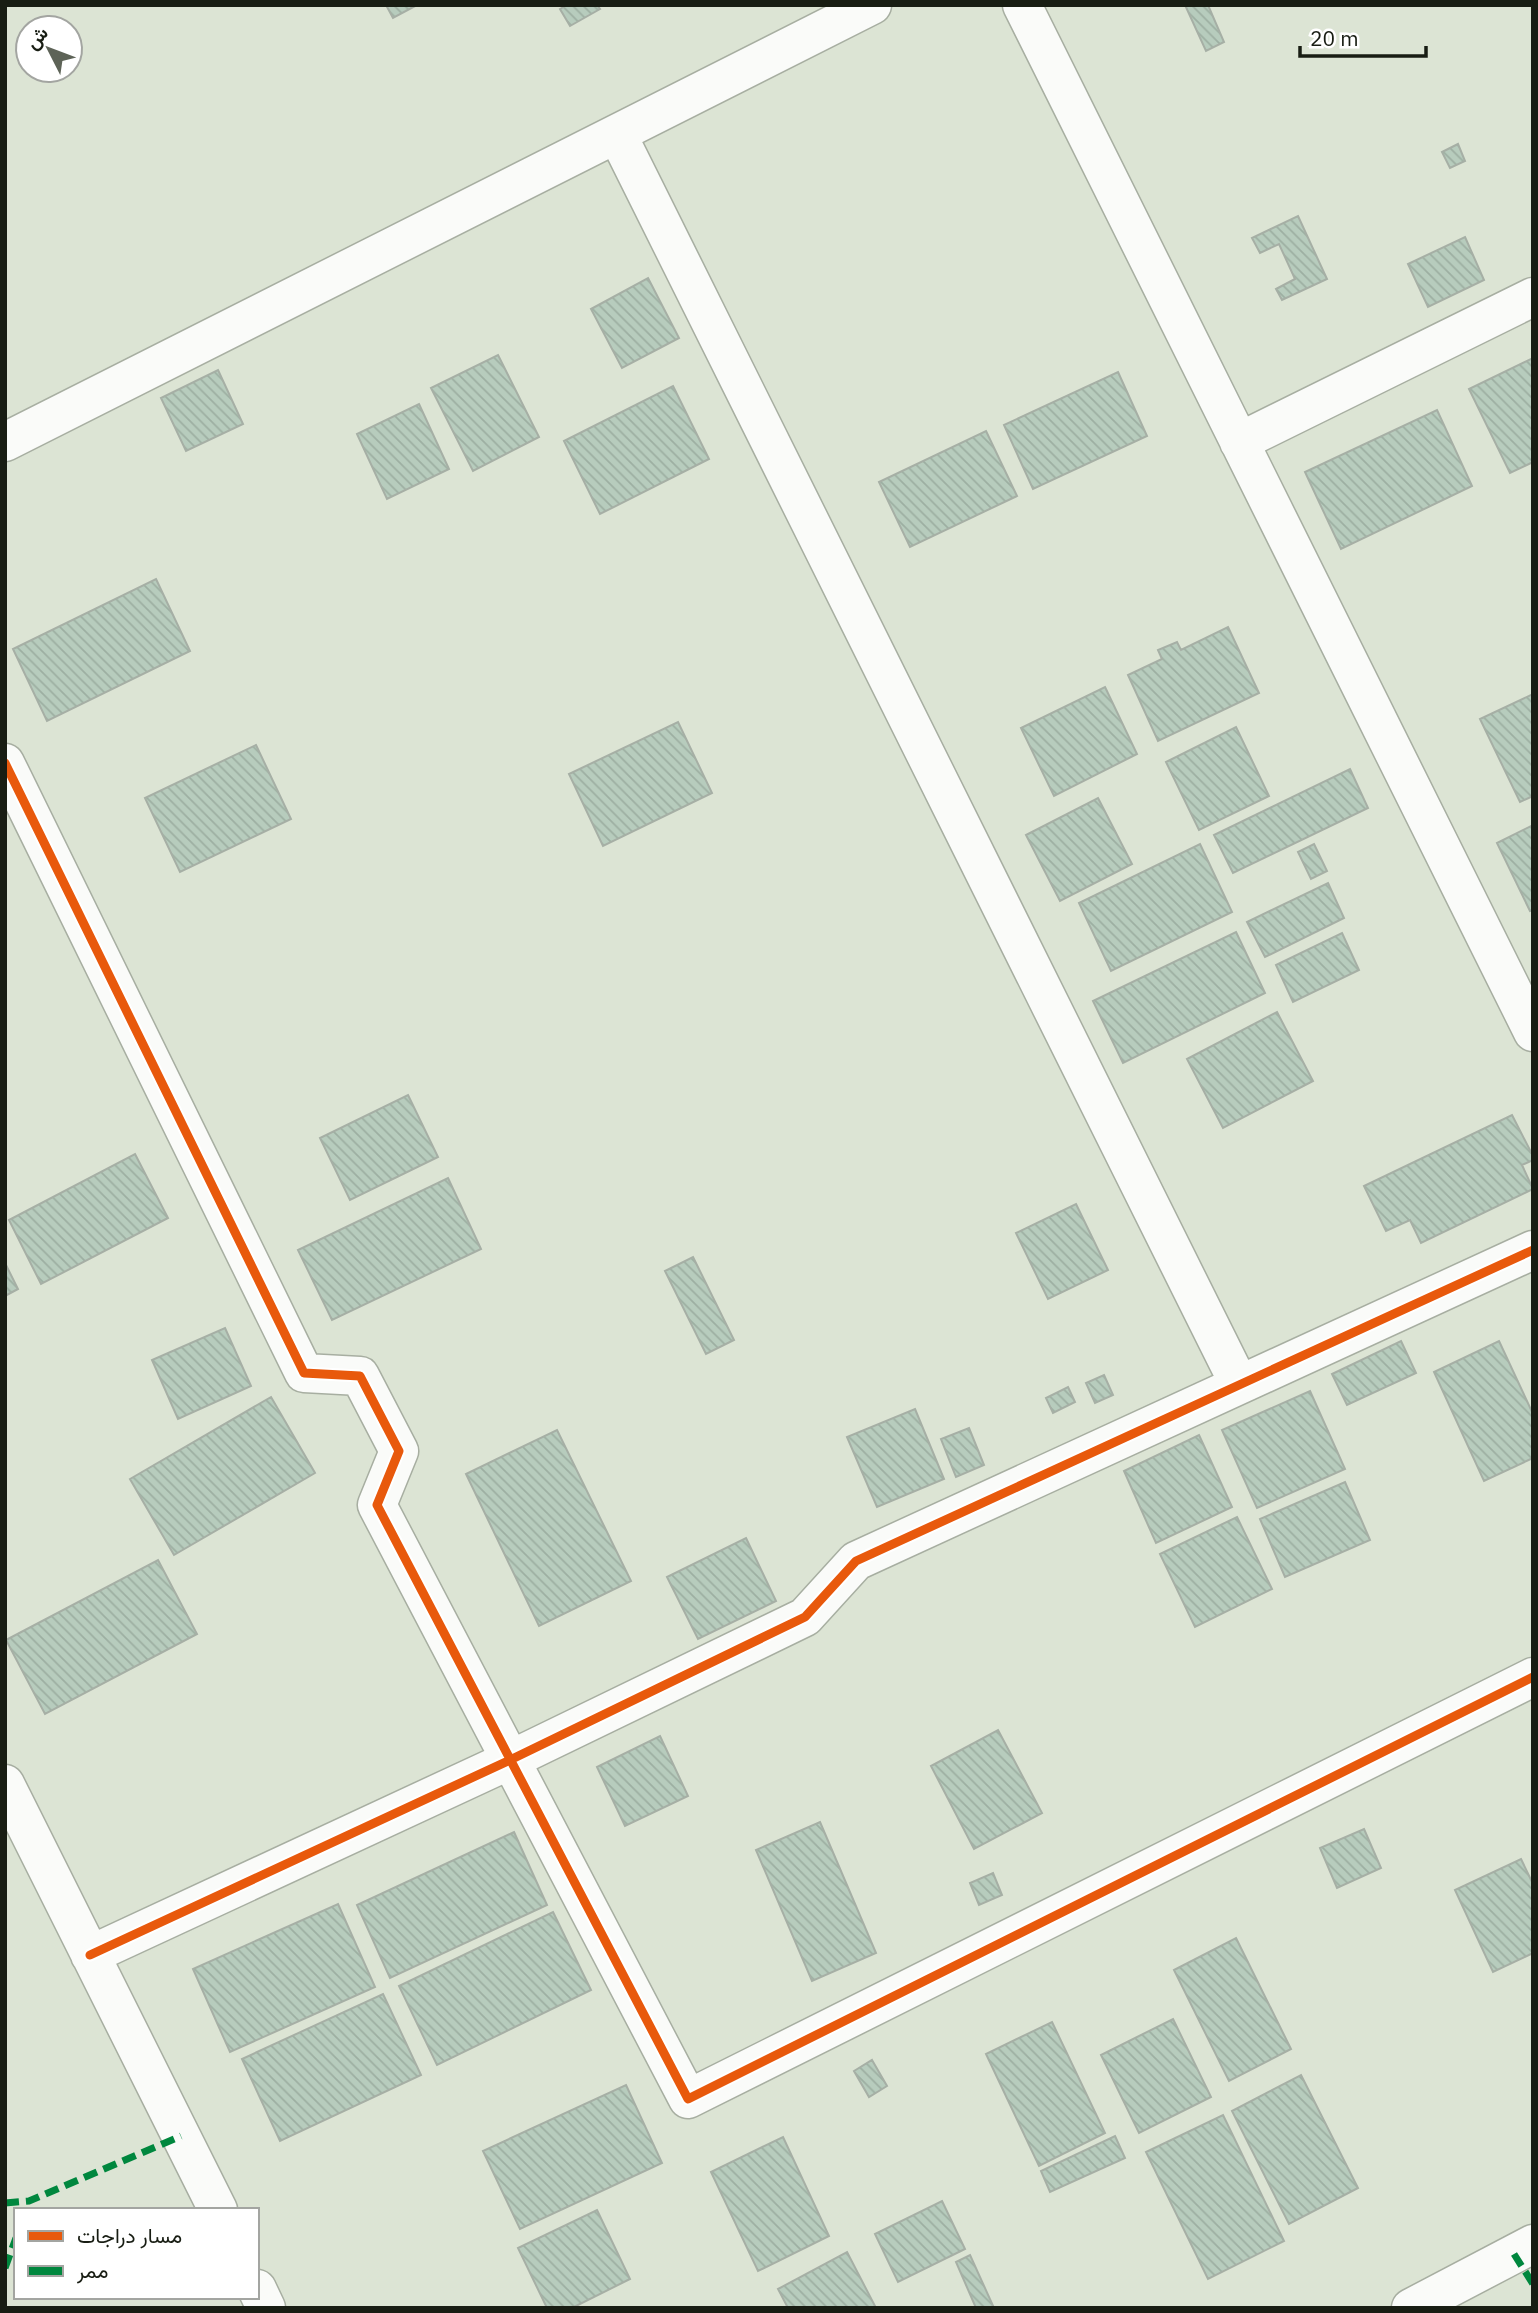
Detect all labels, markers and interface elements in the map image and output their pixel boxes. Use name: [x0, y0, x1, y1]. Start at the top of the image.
north arrow: [14, 14, 84, 84]
scale bar: [1300, 14, 1426, 58]
text: ش: [20, 21, 53, 54]
text: 20 m: [1310, 24, 1359, 52]
legend: [14, 2208, 259, 2299]
text: مسار دراجات: [77, 2221, 182, 2249]
text: ممر: [76, 2256, 108, 2284]

